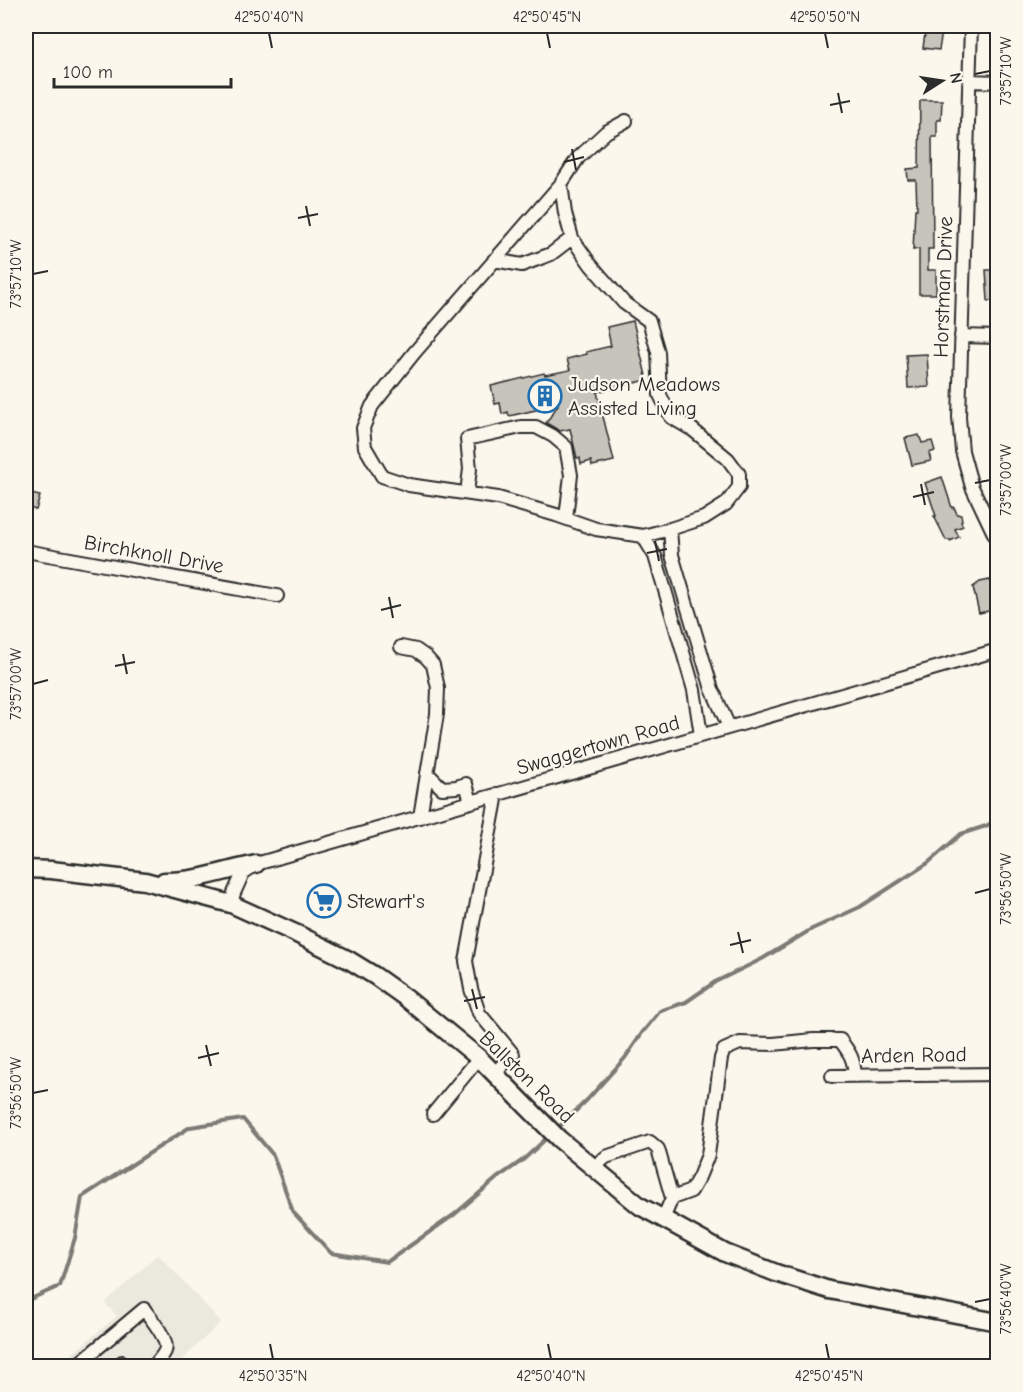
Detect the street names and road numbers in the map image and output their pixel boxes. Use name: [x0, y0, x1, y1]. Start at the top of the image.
street label: Horstman Drive: [929, 216, 957, 358]
street label: Birchknoll Drive: [82, 530, 226, 578]
street label: Swaggertown Road: [514, 710, 682, 780]
street label: Ballston Road: [475, 1026, 579, 1128]
street label: Arden Road: [861, 1042, 967, 1068]

